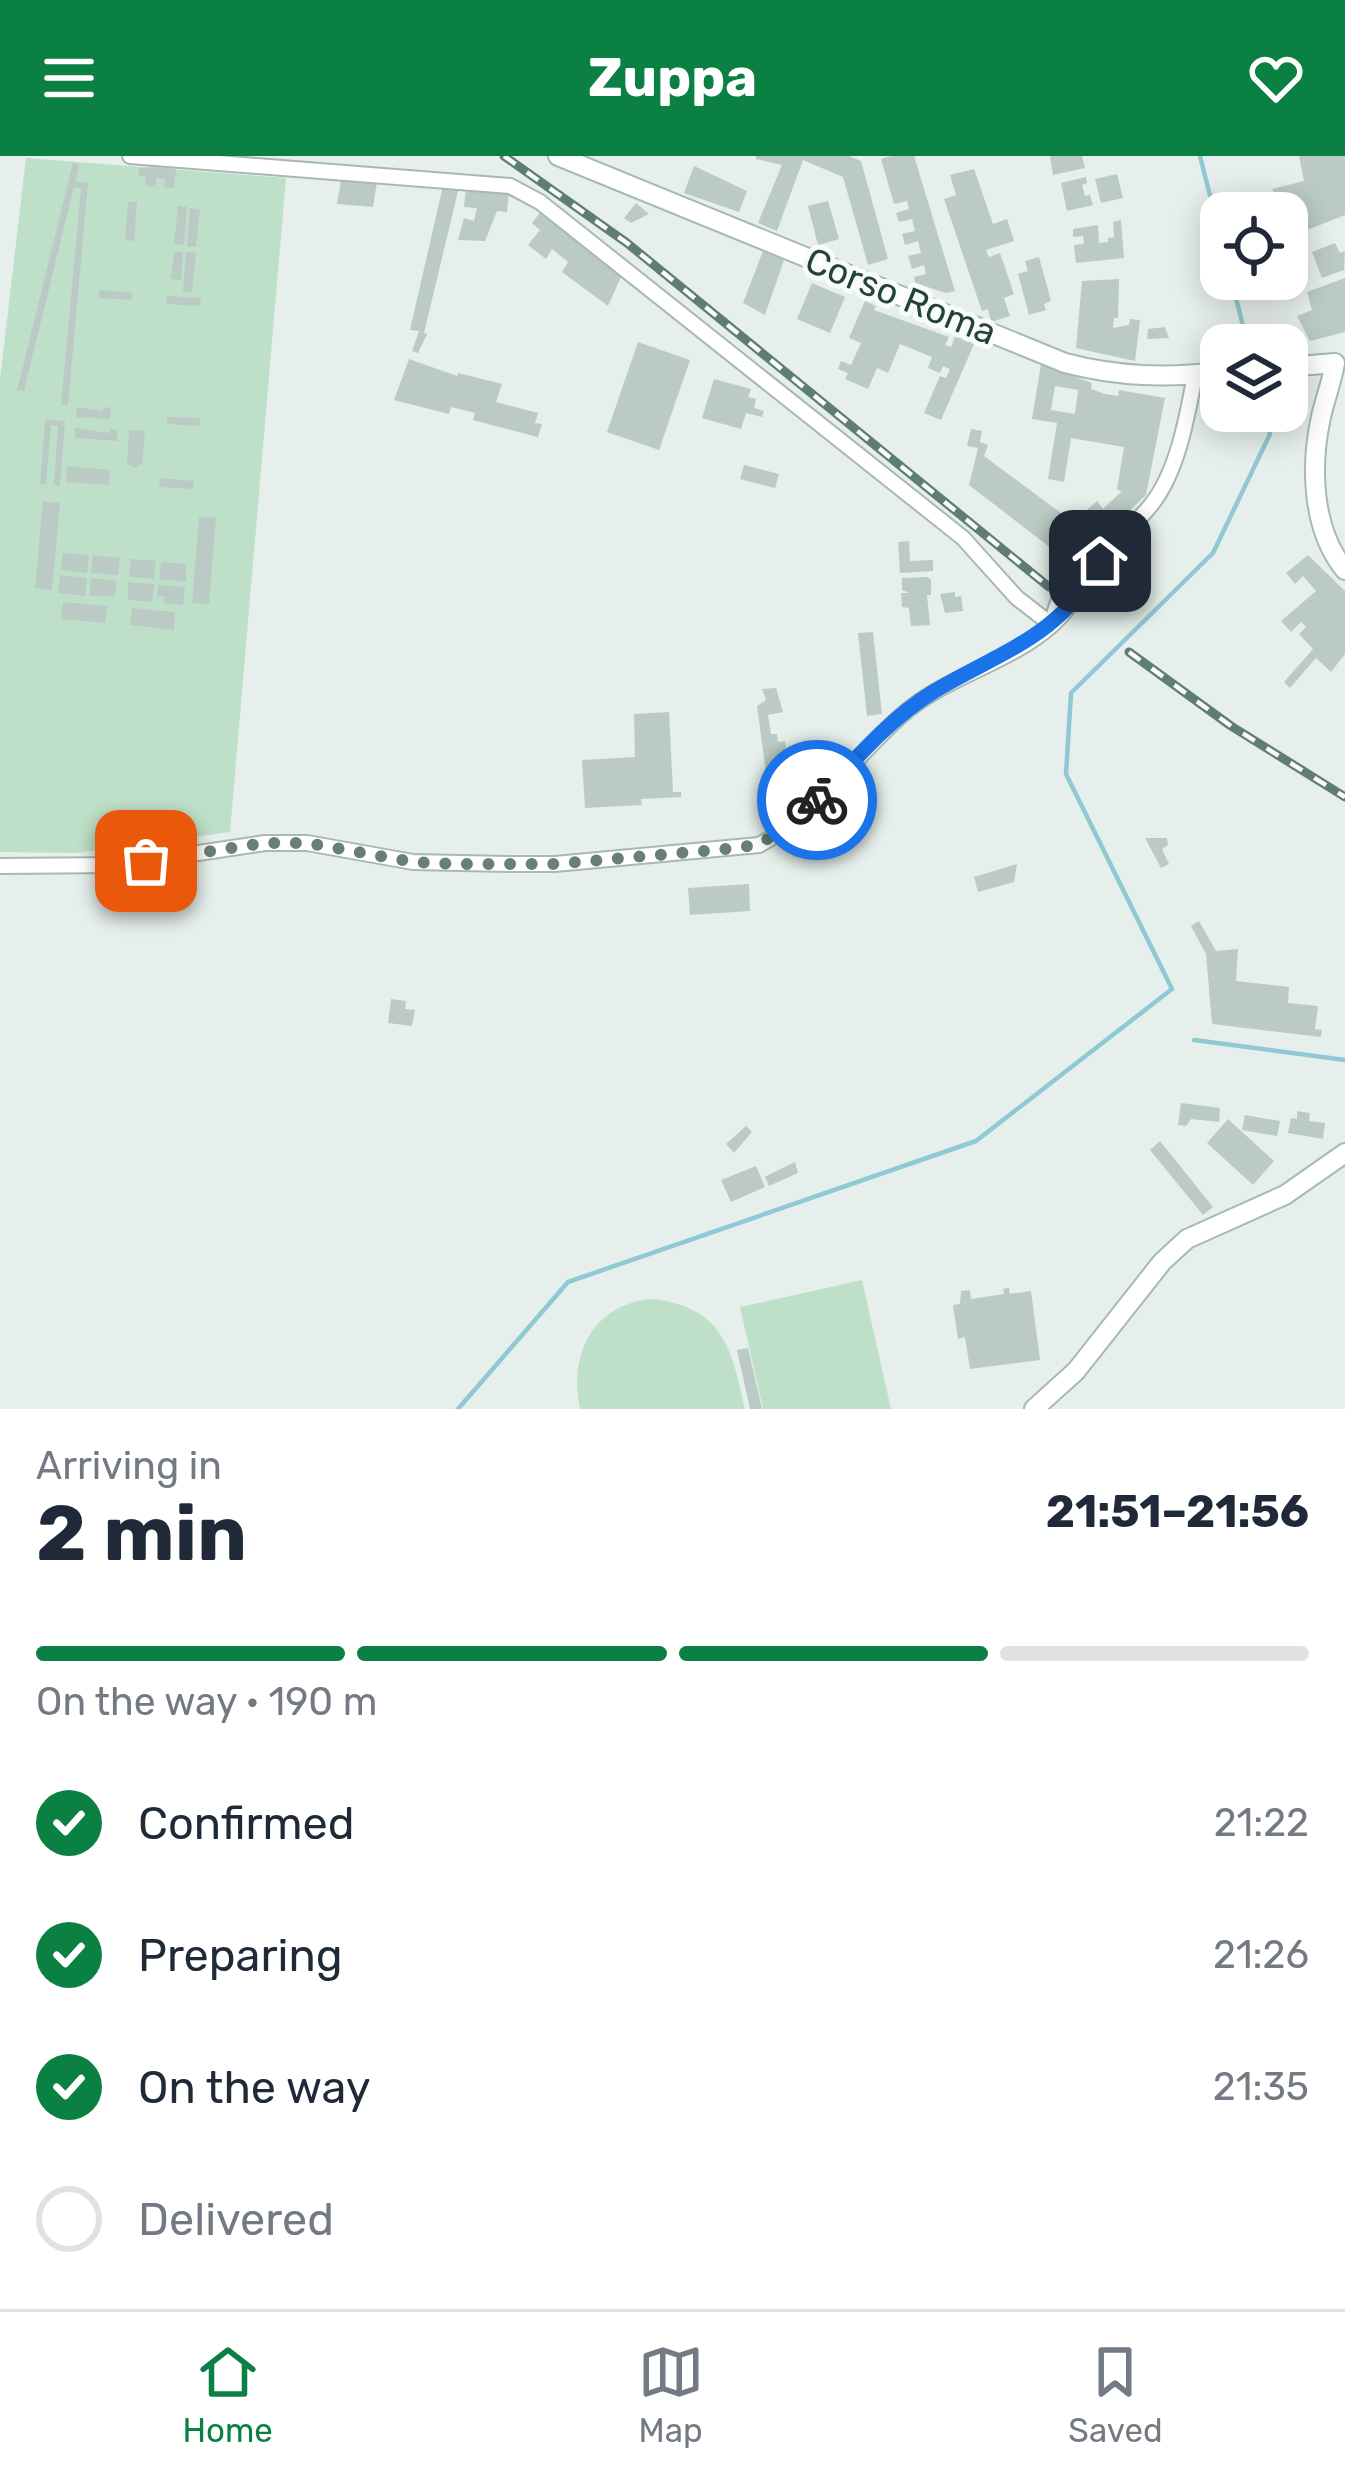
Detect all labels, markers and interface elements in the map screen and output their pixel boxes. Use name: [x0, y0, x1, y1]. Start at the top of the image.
icon: menu: [36, 45, 102, 111]
icon: heart: [1243, 45, 1309, 111]
text: Zuppa: [588, 46, 757, 110]
map controls: [1200, 192, 1308, 432]
button: locate: [1200, 192, 1308, 300]
street label: Corso Roma: [799, 238, 1003, 354]
button: layers: [1200, 324, 1308, 432]
pin: [1049, 510, 1151, 612]
icon: home: [1067, 528, 1133, 594]
courier: [757, 740, 877, 860]
icon: bike: [784, 767, 850, 833]
pin: [95, 810, 197, 912]
icon: bag: [113, 828, 179, 894]
text: Arriving in: [36, 1443, 222, 1489]
text: 21:51–21:56: [1046, 1485, 1309, 1538]
text: 2 min: [36, 1487, 247, 1580]
text: On the way · 190 m: [36, 1679, 377, 1725]
icon: check: [36, 1790, 102, 1856]
text: Confirmed: [138, 1797, 355, 1850]
text: 21:22: [1214, 1800, 1309, 1846]
icon: check: [36, 1922, 102, 1988]
text: Preparing: [138, 1929, 343, 1982]
text: 21:26: [1213, 1932, 1309, 1978]
icon: check: [36, 2054, 102, 2120]
text: On the way: [138, 2061, 371, 2114]
text: 21:35: [1213, 2064, 1309, 2110]
text: Delivered: [138, 2193, 334, 2246]
tab: Home: [182, 2339, 273, 2450]
tab: Map: [638, 2339, 704, 2450]
tab: Saved: [1068, 2339, 1163, 2450]

